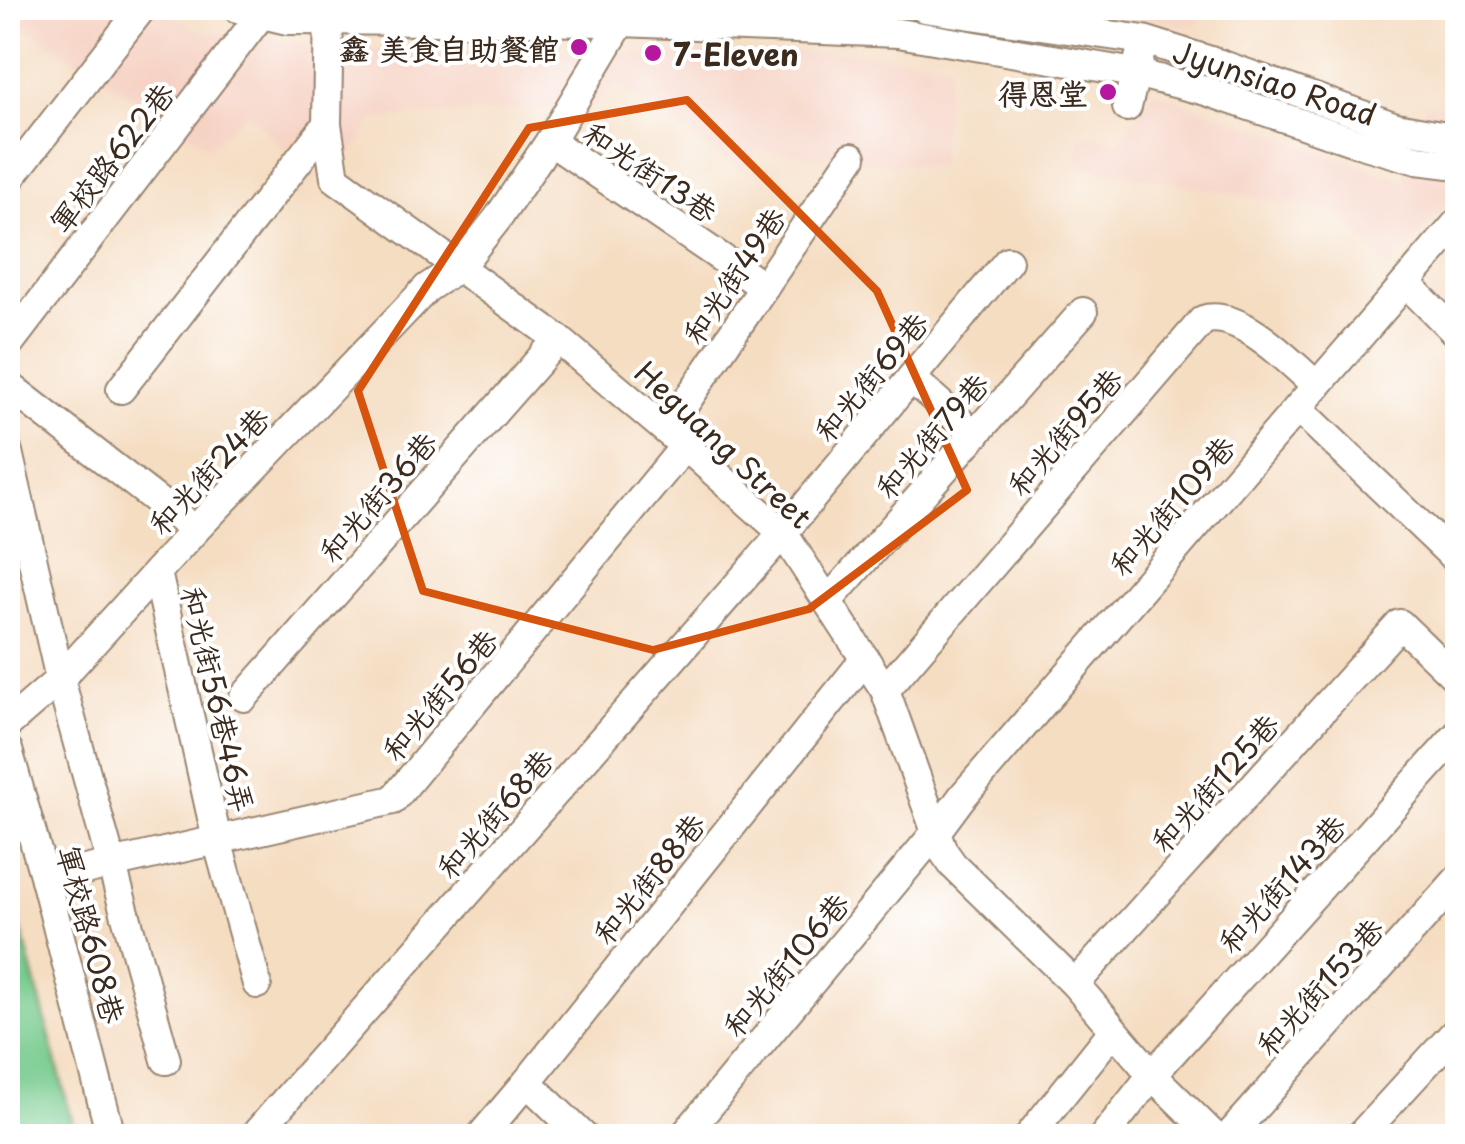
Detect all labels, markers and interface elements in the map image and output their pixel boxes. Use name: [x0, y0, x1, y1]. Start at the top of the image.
place label: 鑫 美食自助餐館: [339, 25, 559, 70]
street label: Jyunsiao Road: [1167, 28, 1383, 136]
place label: 7-Eleven: [673, 31, 799, 76]
marker: 鑫 美食自助餐館: [568, 36, 590, 58]
marker: 7-Eleven: [642, 42, 664, 64]
place label: 得恩堂: [998, 70, 1088, 115]
street label: 軍校路622巷: [38, 72, 184, 242]
marker: 得恩堂: [1097, 81, 1119, 103]
street label: 和光街13巷: [575, 109, 727, 233]
street label: 和光街49巷: [670, 197, 796, 353]
street label: 和光街69巷: [802, 301, 938, 451]
street label: Heguang Street: [625, 350, 823, 538]
street label: 和光街95巷: [996, 357, 1132, 505]
street label: 和光街79巷: [863, 362, 999, 508]
street label: 和光街24巷: [137, 396, 279, 544]
street label: 和光街36巷: [307, 421, 447, 571]
street label: 和光街109巷: [1097, 425, 1245, 585]
street label: 和光街56巷46弄: [171, 581, 267, 817]
street label: 和光街56巷: [370, 618, 508, 770]
street label: 和光街125巷: [1139, 703, 1289, 861]
street label: 和光街68巷: [425, 738, 563, 888]
street label: 和光街88巷: [581, 803, 715, 953]
street label: 和光街143巷: [1206, 804, 1356, 962]
street label: 軍校路608巷: [47, 840, 137, 1028]
street label: 和光街106巷: [711, 882, 859, 1046]
street label: 和光街153巷: [1244, 907, 1394, 1065]

